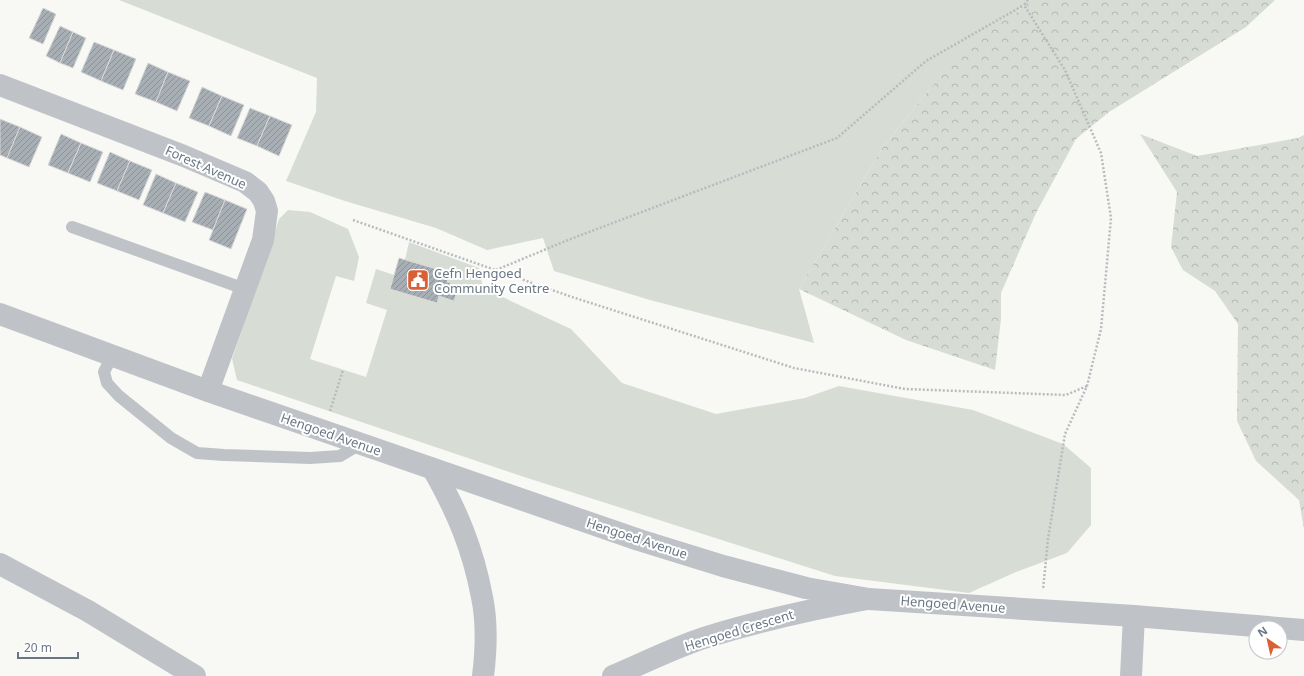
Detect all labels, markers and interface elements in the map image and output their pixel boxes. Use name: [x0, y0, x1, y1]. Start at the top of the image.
street label: Forest Avenue: [163, 141, 249, 193]
place label: Cefn Hengoed Community Centre: [434, 264, 549, 297]
public building icon: Cefn Hengoed Community Centre: [405, 267, 431, 293]
street label: Hengoed Avenue: [278, 408, 384, 460]
street label: Hengoed Avenue: [584, 513, 690, 563]
street label: Hengoed Avenue: [900, 591, 1006, 617]
street label: Hengoed Crescent: [682, 605, 796, 655]
north arrow: [1248, 620, 1288, 660]
text: N: [1254, 623, 1270, 640]
scale bar: [18, 634, 78, 660]
text: 20 m: [24, 639, 52, 656]

